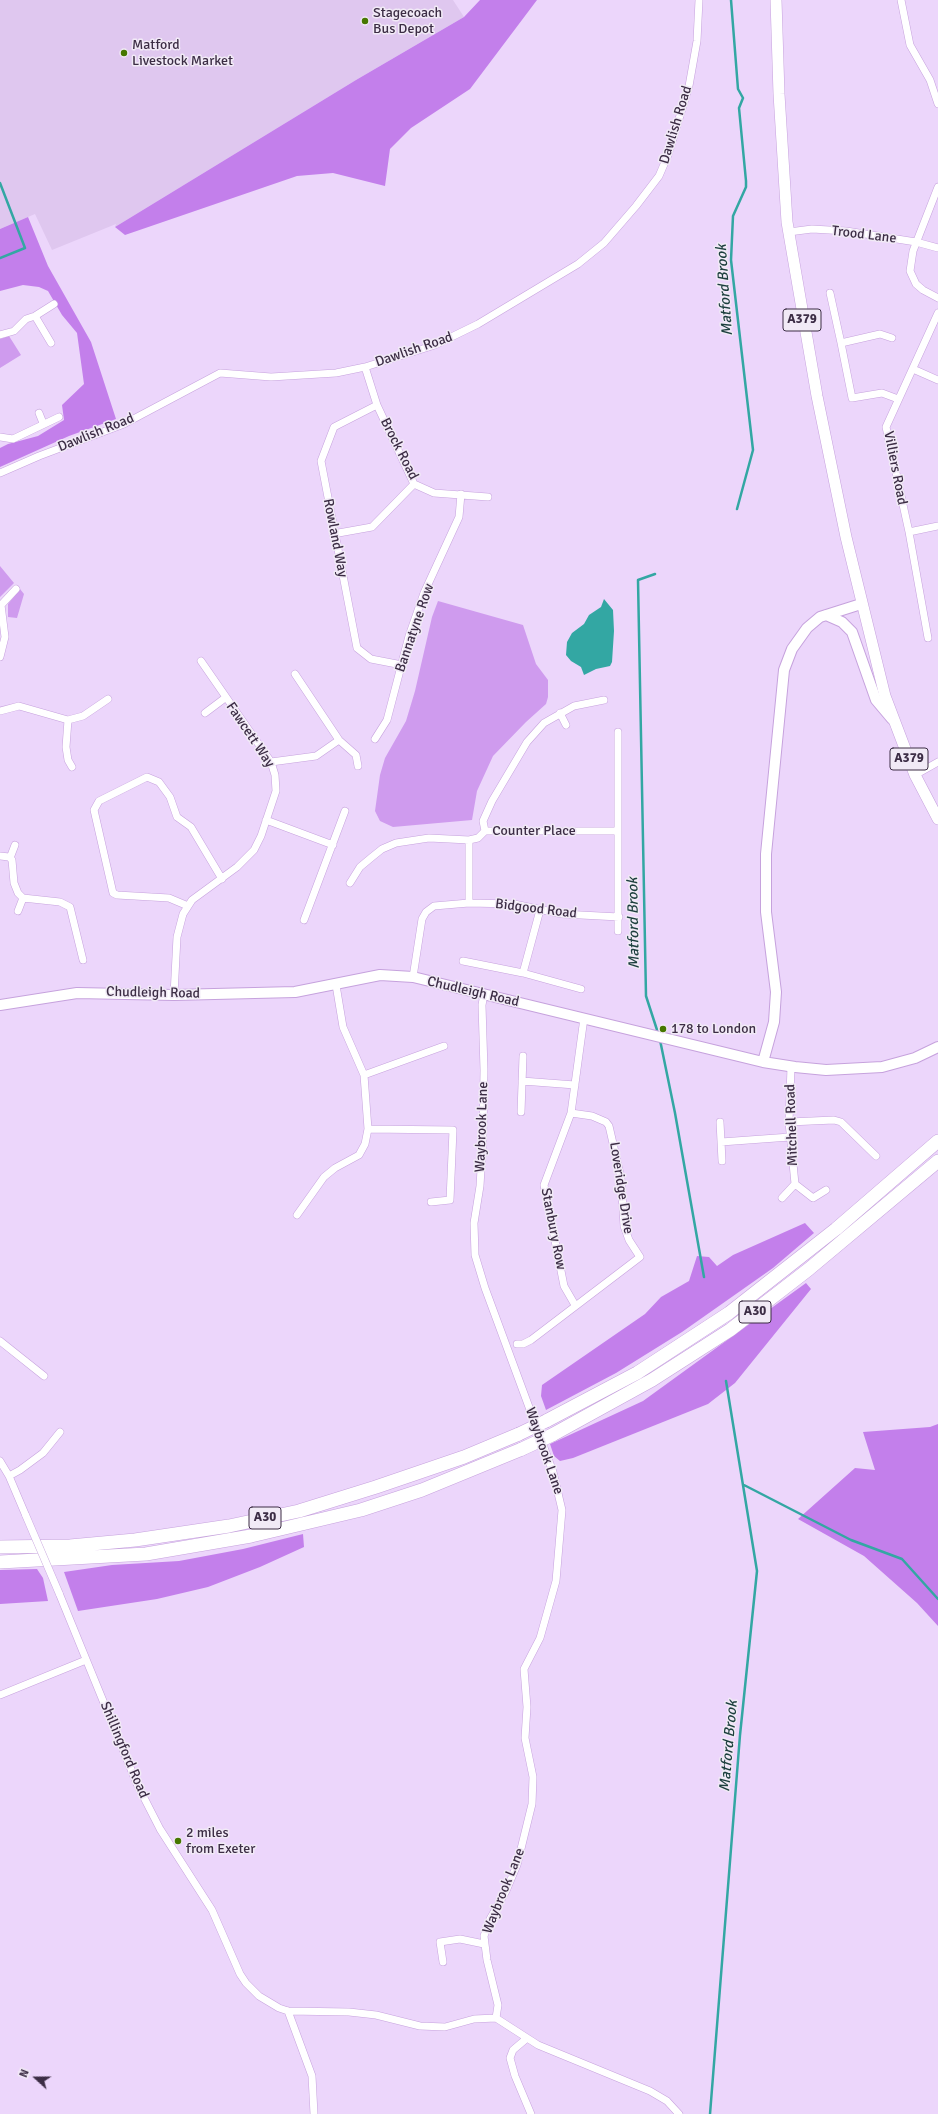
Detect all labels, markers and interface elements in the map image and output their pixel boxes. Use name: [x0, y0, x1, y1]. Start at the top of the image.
place label: Stagecoach Bus Depot: [373, 5, 442, 38]
marker: Stagecoach Bus Depot: [360, 16, 370, 26]
place label: Matford Livestock Market: [132, 37, 233, 70]
marker: Matford Livestock Market: [119, 48, 129, 58]
street label: Dawlish Road: [656, 84, 696, 166]
street label: Trood Lane: [831, 223, 897, 247]
water label: Matford Brook: [713, 244, 737, 336]
road number: A379: [783, 309, 821, 331]
street label: Dawlish Road: [373, 329, 455, 371]
street label: Dawlish Road: [55, 410, 137, 456]
street label: Brock Road: [376, 415, 422, 483]
street label: Villiers Road: [880, 430, 910, 506]
street label: Rowland Way: [319, 497, 351, 579]
street label: Bannatyne Row: [392, 582, 438, 674]
street label: Fawcett Way: [222, 699, 278, 771]
road number: A379: [890, 748, 928, 770]
street label: Counter Place: [492, 823, 576, 839]
water label: Matford Brook: [624, 877, 644, 969]
street label: Bidgood Road: [494, 896, 578, 922]
street label: Chudleigh Road: [425, 973, 521, 1011]
street label: Chudleigh Road: [106, 984, 200, 1002]
place label: 178 to London: [671, 1021, 756, 1037]
marker: 178 to London: [658, 1024, 668, 1034]
street label: Waybrook Lane: [472, 1081, 492, 1173]
street label: Mitchell Road: [782, 1084, 802, 1166]
street label: Loveridge Drive: [605, 1141, 637, 1235]
street label: Stanbury Row: [537, 1187, 569, 1271]
road number: A30: [739, 1301, 771, 1323]
street label: Waybrook Lane: [521, 1405, 567, 1497]
road number: A30: [249, 1507, 281, 1529]
street label: Shillingford Road: [96, 1699, 152, 1801]
water label: Matford Brook: [716, 1700, 742, 1792]
place label: 2 miles from Exeter: [186, 1825, 255, 1858]
marker: 2 miles from Exeter: [173, 1836, 183, 1846]
street label: Waybrook Lane: [479, 1846, 529, 1936]
north arrow: [16, 2058, 56, 2098]
text: N: [17, 2068, 32, 2079]

